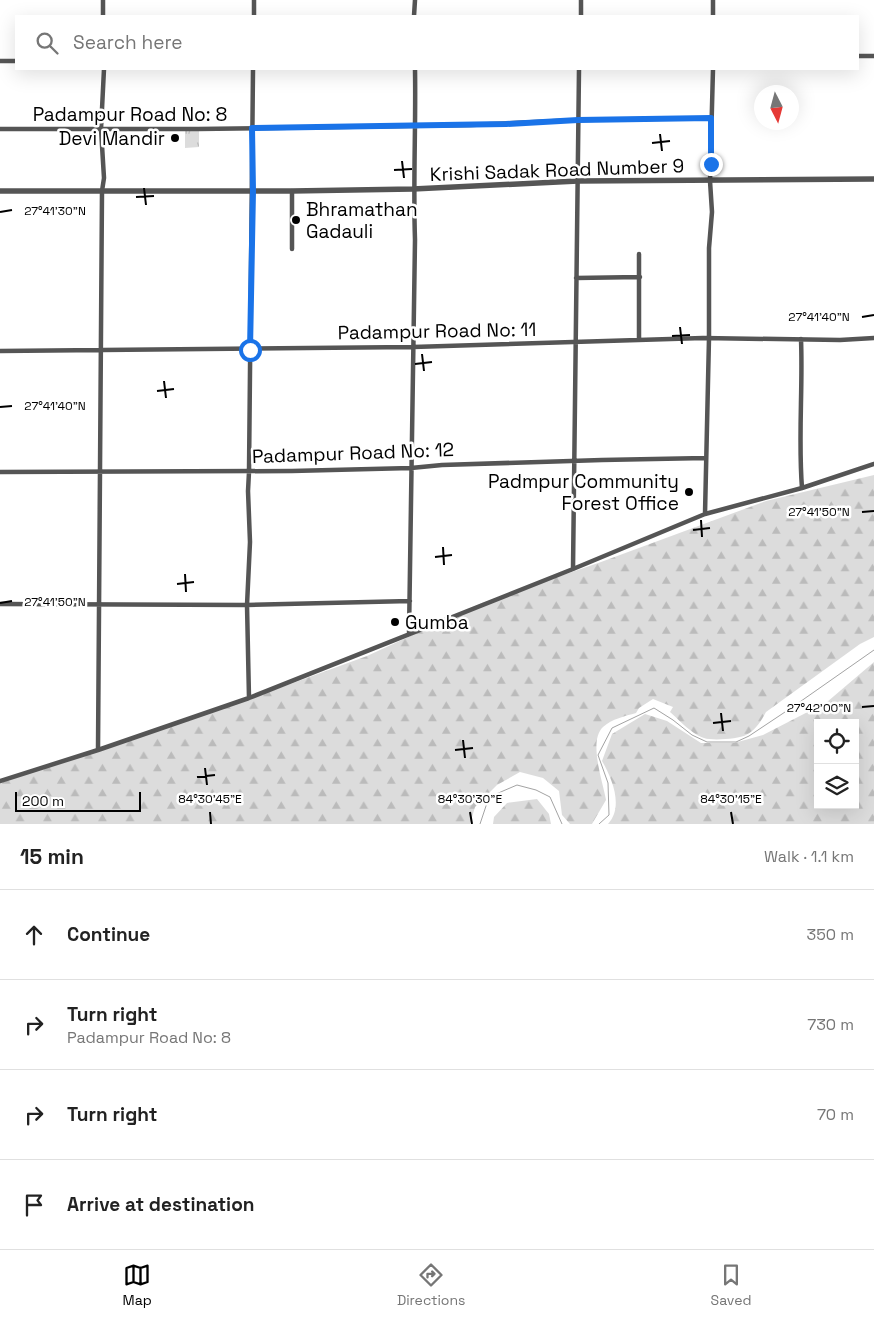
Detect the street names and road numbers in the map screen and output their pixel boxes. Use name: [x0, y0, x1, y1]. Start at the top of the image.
street label: Padampur Road No: 8: [33, 102, 227, 127]
street label: Krishi Sadak Road Number 9: [429, 153, 685, 187]
street label: Padampur Road No: 11: [337, 317, 537, 345]
street label: Padampur Road No: 12: [252, 437, 454, 469]

